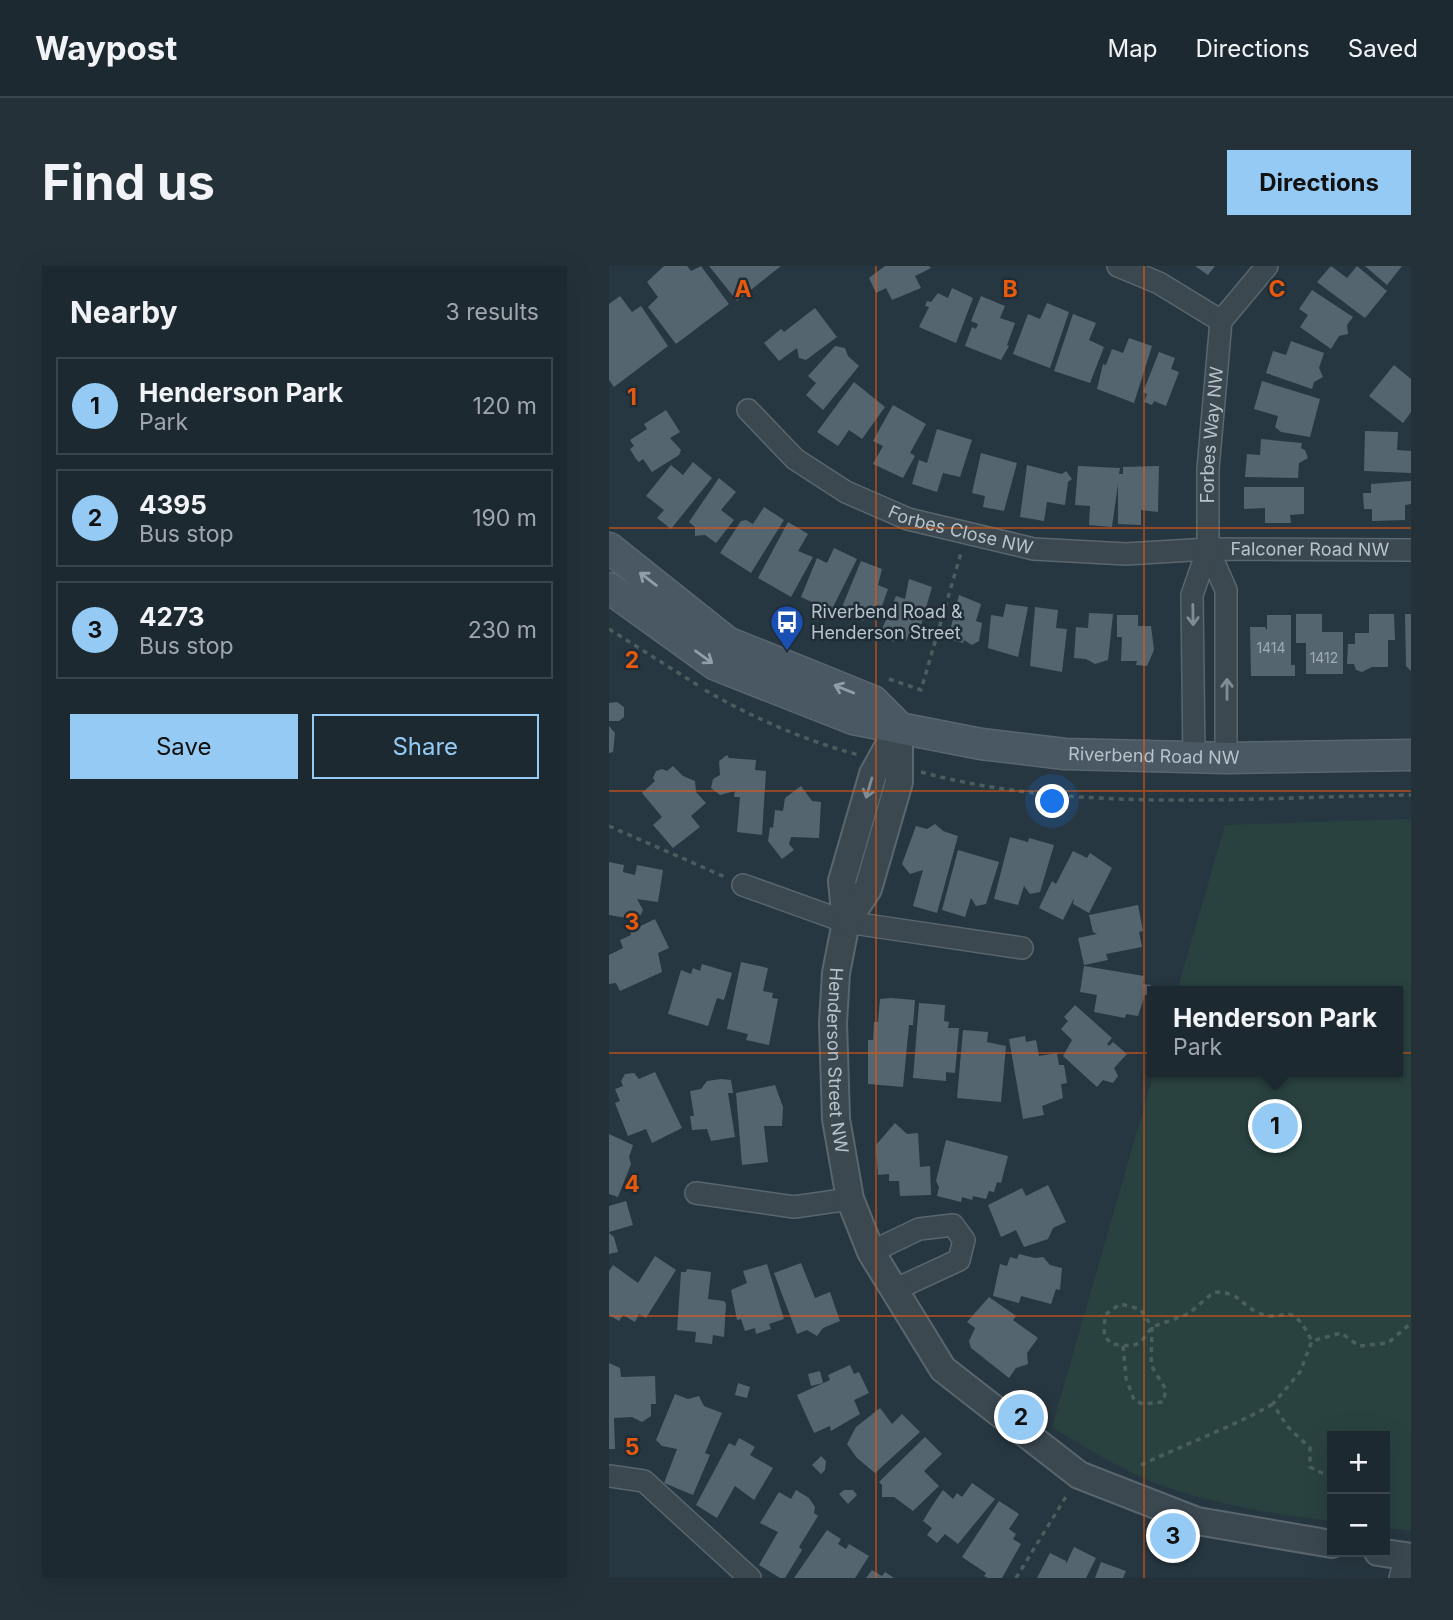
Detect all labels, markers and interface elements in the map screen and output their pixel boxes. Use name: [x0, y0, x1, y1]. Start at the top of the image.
text: Waypost: [35, 28, 177, 68]
text: Map: [1108, 34, 1157, 63]
text: Directions: [1195, 34, 1310, 63]
text: Saved: [1348, 34, 1418, 63]
button: Directions: [1227, 150, 1411, 215]
text: Find us: [42, 153, 215, 212]
text: A: [734, 275, 752, 303]
text: B: [1002, 275, 1018, 303]
text: C: [1268, 275, 1286, 303]
text: Nearby: [70, 294, 178, 330]
text: 3 results: [446, 298, 539, 326]
street label: Forbes Way NW: [1197, 365, 1227, 503]
text: Henderson Park: [139, 377, 343, 408]
text: 1: [627, 383, 637, 411]
text: 1: [90, 392, 100, 420]
text: 120 m: [472, 392, 537, 420]
text: Park: [139, 408, 188, 436]
text: 4395: [139, 489, 207, 520]
street label: Forbes Close NW: [885, 501, 1035, 558]
text: 2: [88, 504, 102, 532]
text: 190 m: [472, 504, 537, 532]
text: Bus stop: [139, 520, 234, 548]
street label: Falconer Road NW: [1231, 538, 1389, 560]
one-way arrow: [639, 571, 657, 586]
text: 4273: [139, 601, 204, 632]
place label: Riverbend Road & Henderson Street: [811, 601, 963, 643]
bus stop icon: Riverbend Road & Henderson Street: [768, 603, 806, 652]
one-way arrow: [1186, 603, 1199, 626]
text: 3: [88, 616, 102, 644]
text: 230 m: [468, 616, 537, 644]
text: Bus stop: [139, 632, 234, 660]
house number: 1414: [1256, 639, 1286, 656]
text: 2: [625, 646, 639, 674]
house number: 1412: [1310, 649, 1338, 666]
one-way arrow: [694, 650, 713, 664]
one-way arrow: [1220, 678, 1234, 701]
one-way arrow: [833, 682, 855, 695]
button: Save: [70, 714, 298, 779]
button: Share: [312, 714, 539, 779]
street label: Riverbend Road NW: [1068, 743, 1240, 768]
one-way arrow: [862, 777, 875, 799]
your location: [1035, 784, 1069, 818]
text: 3: [625, 908, 639, 936]
street label: Henderson Street NW: [823, 967, 853, 1155]
popup: [1147, 986, 1403, 1077]
text: Henderson Park: [1173, 1002, 1377, 1033]
text: Park: [1173, 1033, 1222, 1061]
pin: 1: [1252, 1100, 1298, 1152]
text: 4: [624, 1170, 640, 1198]
pin: 2: [998, 1391, 1044, 1443]
map controls: [1327, 1431, 1390, 1557]
button: +: [1327, 1431, 1390, 1494]
text: 5: [625, 1433, 639, 1461]
button: −: [1327, 1494, 1390, 1557]
pin: 3: [1150, 1510, 1196, 1562]

